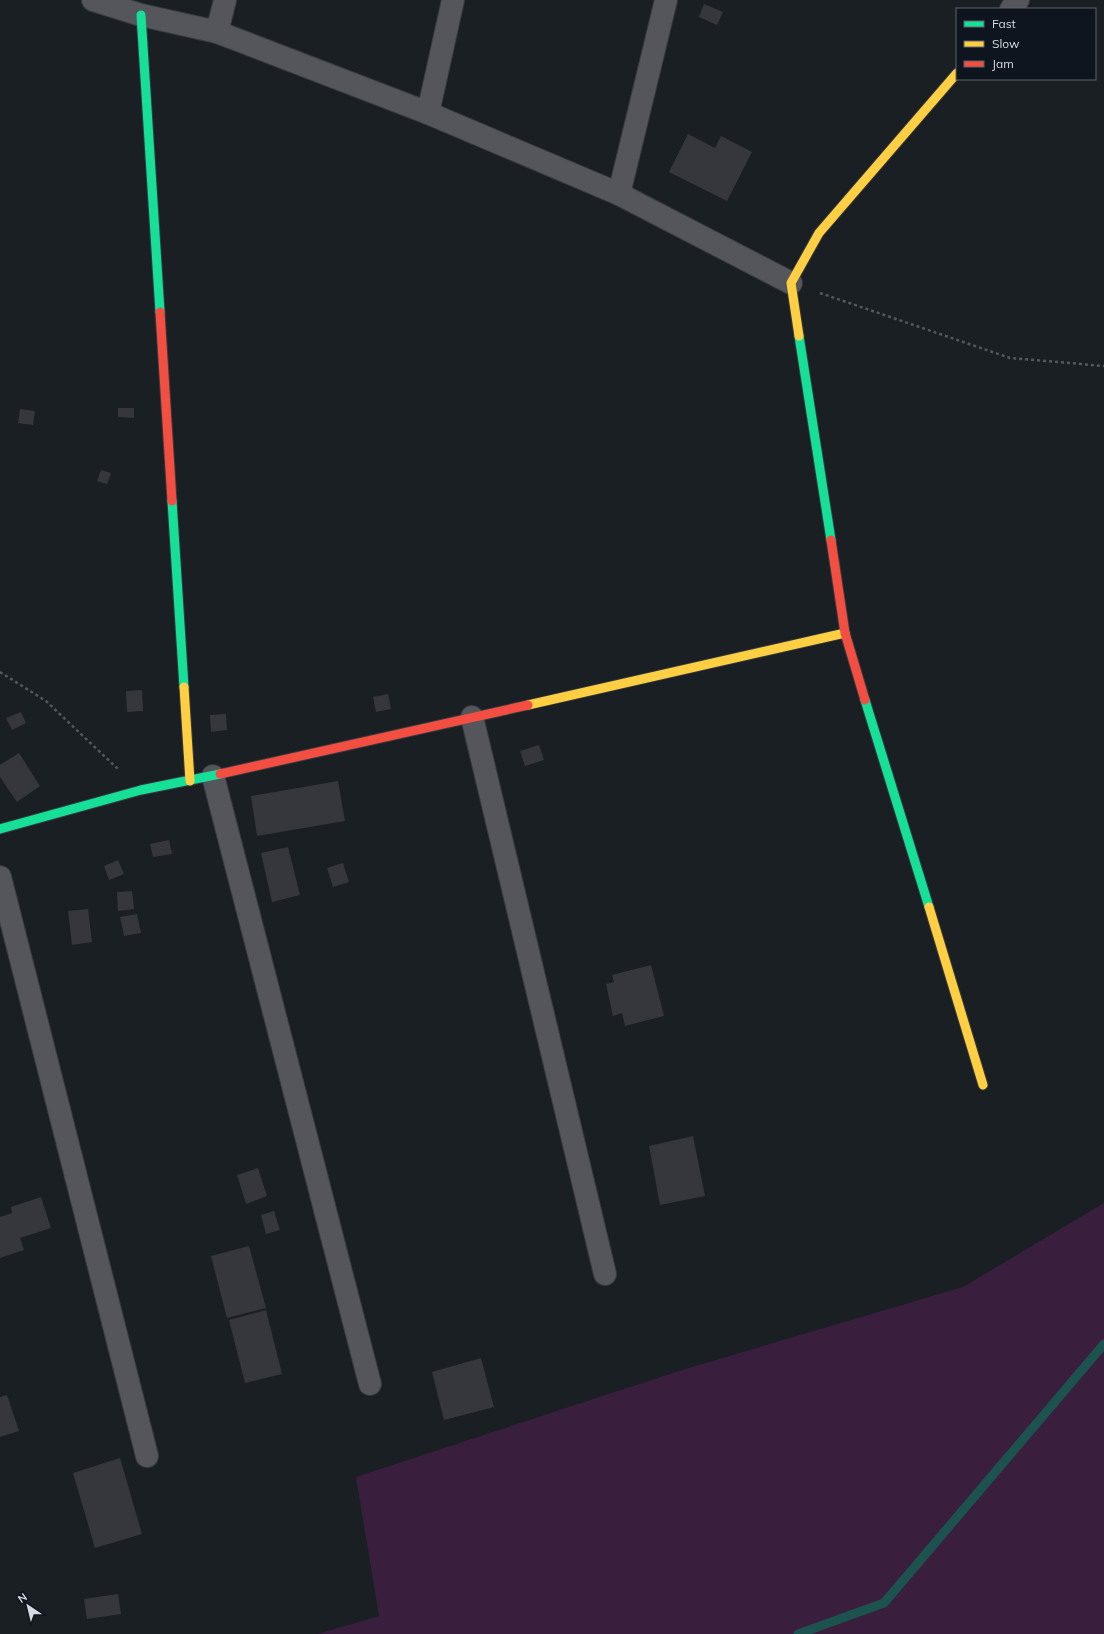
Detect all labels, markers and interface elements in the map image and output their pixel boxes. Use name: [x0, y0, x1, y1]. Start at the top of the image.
legend: [956, 8, 1096, 80]
text: Fast: [992, 16, 1016, 31]
text: Slow: [992, 36, 1020, 51]
text: Jam: [992, 56, 1014, 71]
north arrow: [8, 1586, 48, 1626]
text: N: [15, 1590, 30, 1606]

